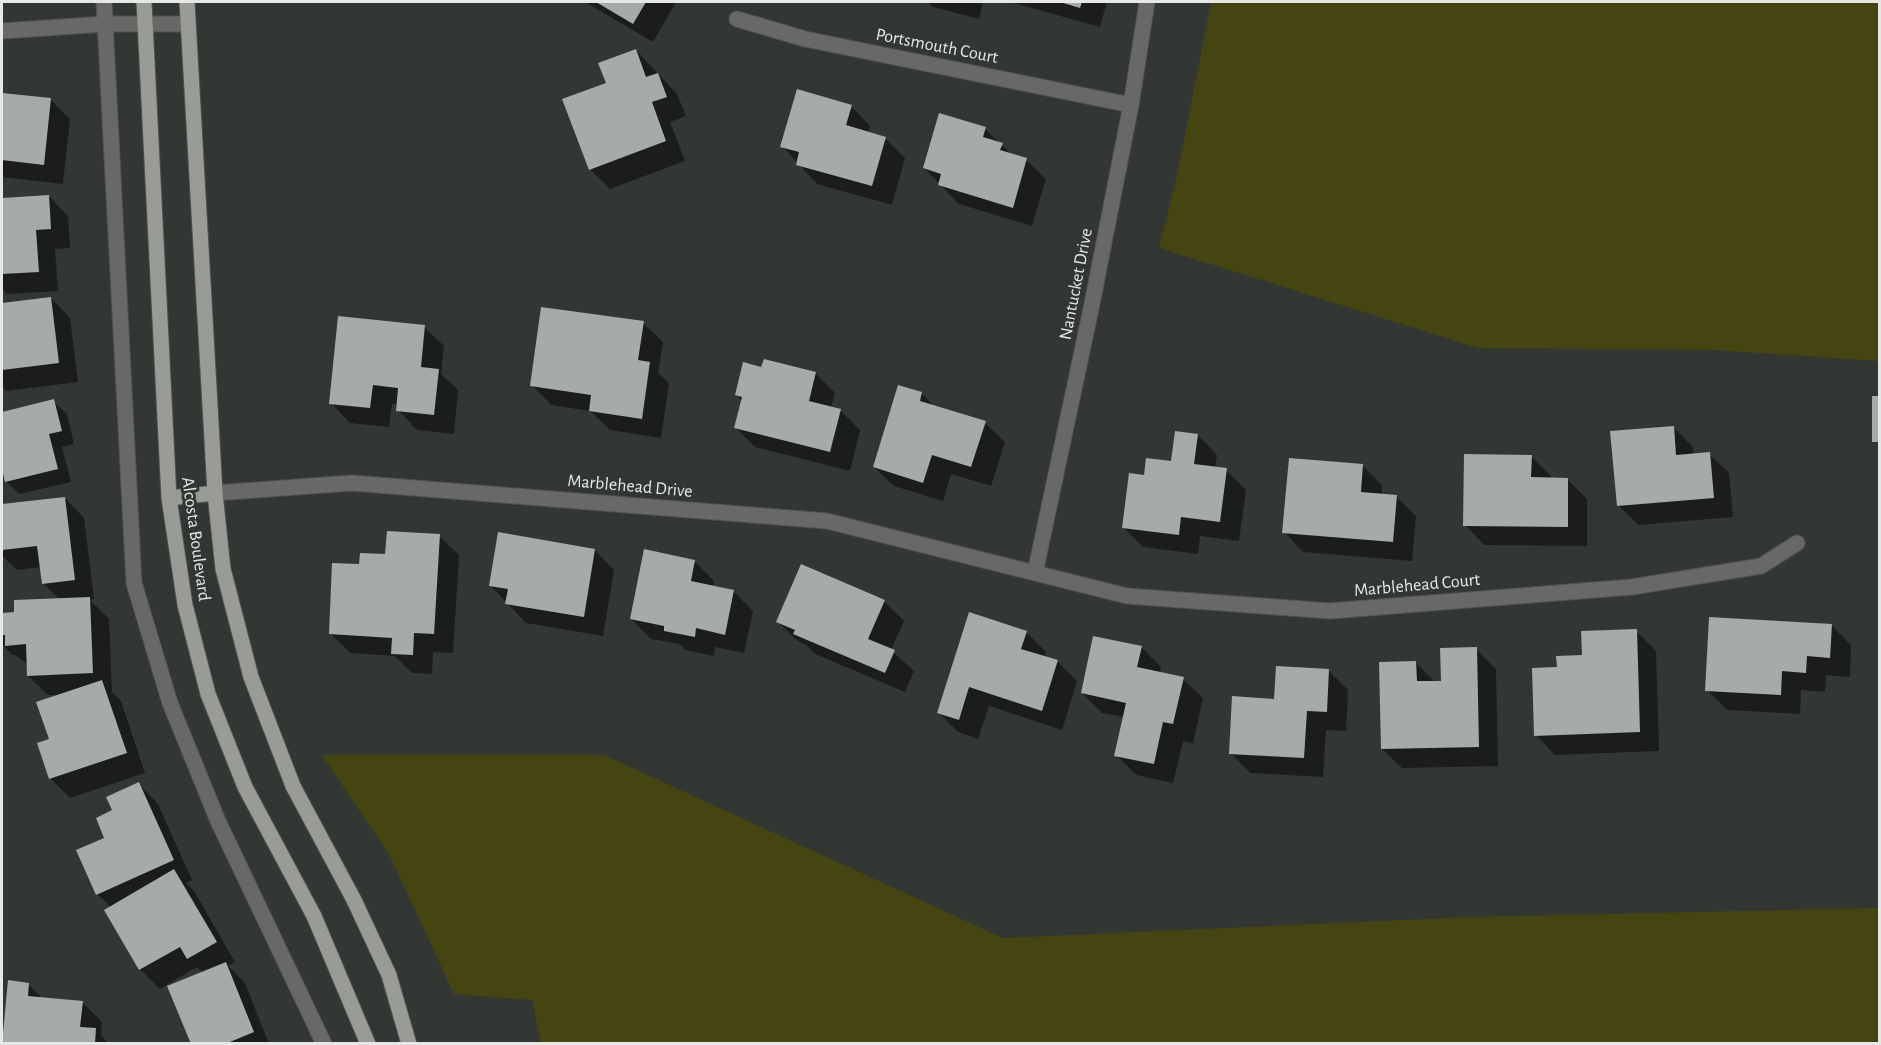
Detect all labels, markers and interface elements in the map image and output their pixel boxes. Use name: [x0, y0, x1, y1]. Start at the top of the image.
street label: Portsmouth Court: [874, 24, 1000, 68]
street label: Nantucket Drive: [1055, 226, 1097, 342]
street label: Marblehead Drive: [566, 470, 694, 502]
street label: Alcosta Boulevard: [177, 476, 215, 602]
street label: Marblehead Court: [1353, 569, 1481, 601]

